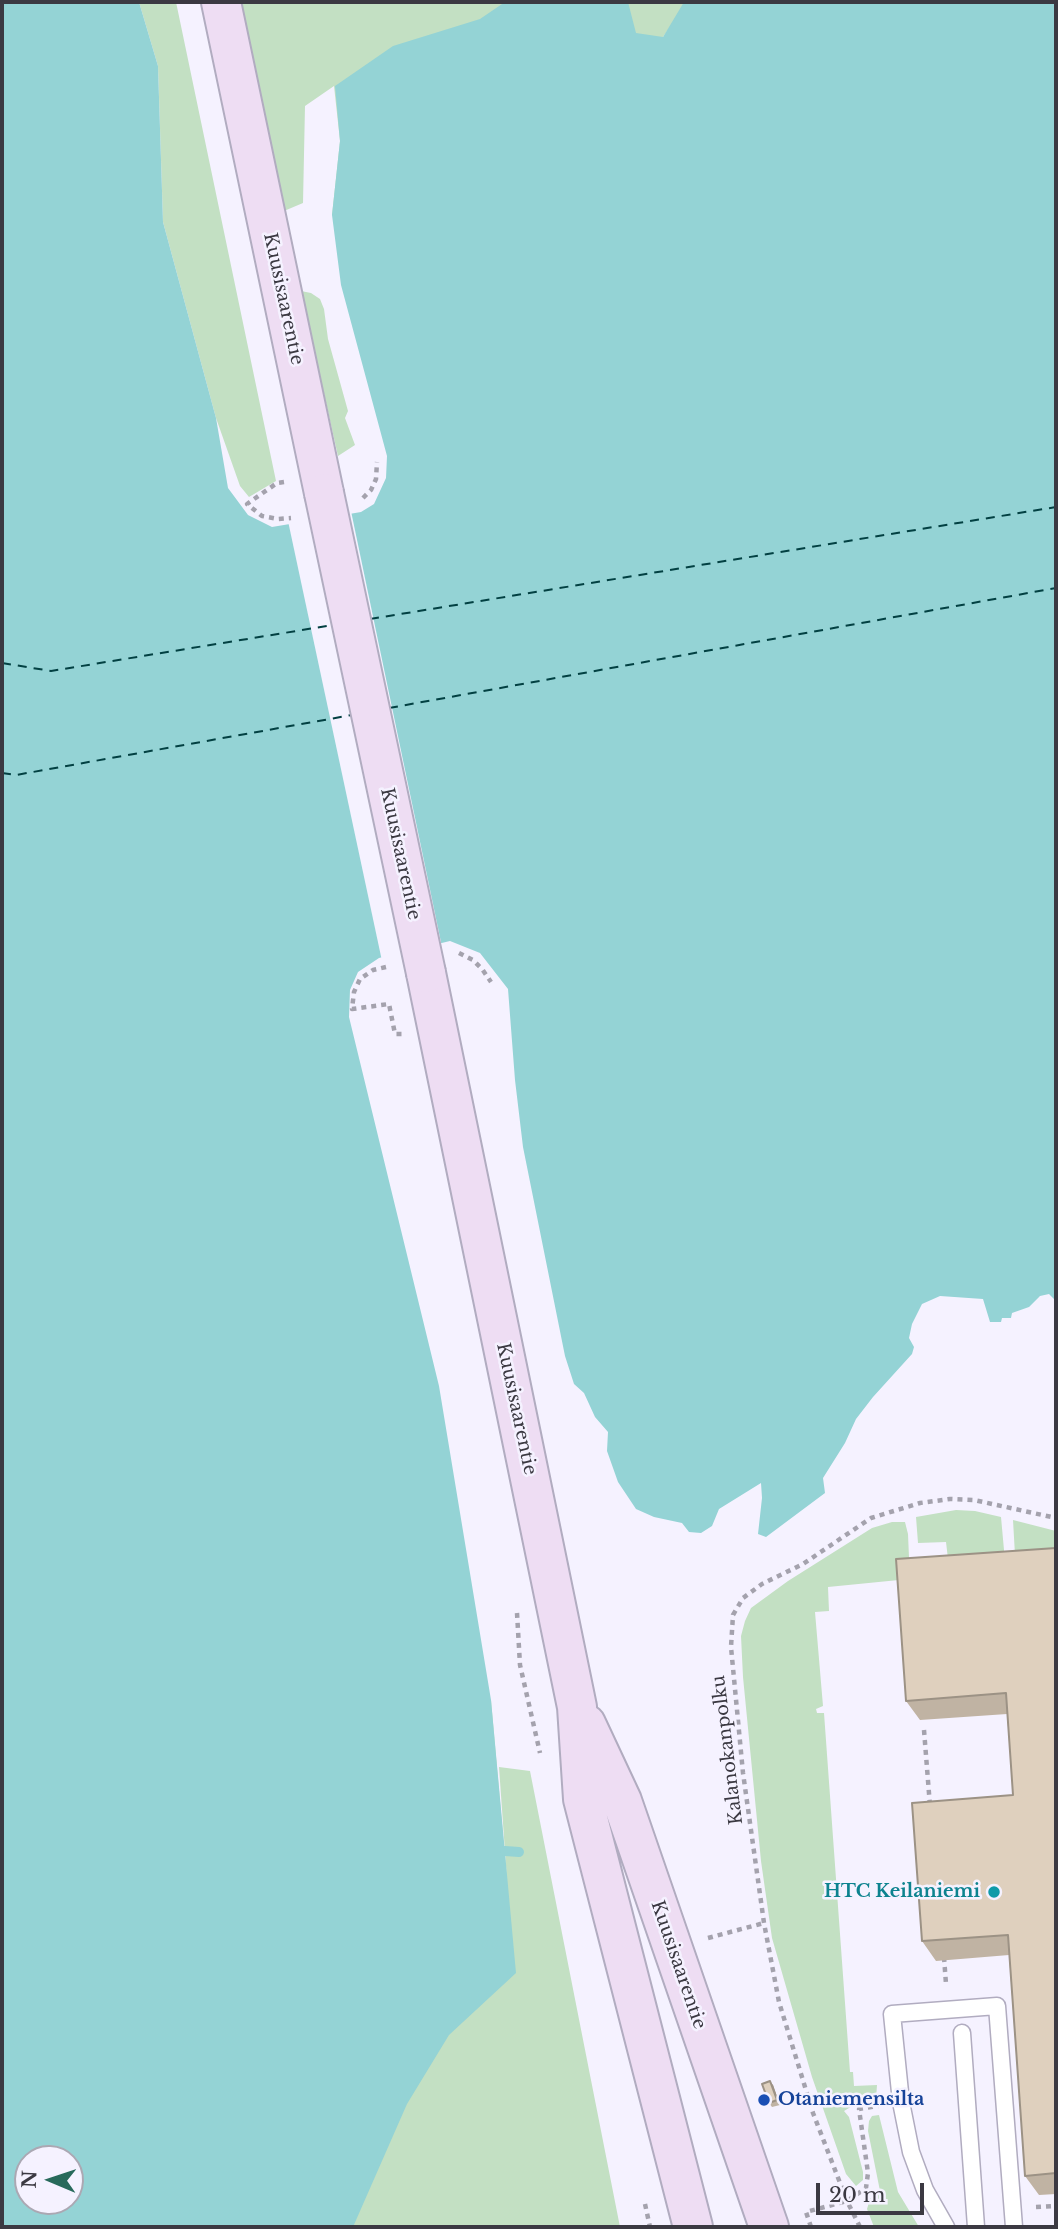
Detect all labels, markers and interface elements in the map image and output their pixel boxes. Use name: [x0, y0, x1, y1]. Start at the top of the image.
street label: Kuusisaarentie: [258, 231, 308, 367]
street label: Kuusisaarentie: [375, 786, 425, 922]
street label: Kuusisaarentie: [491, 1341, 541, 1477]
street label: Kalanokanpolku: [708, 1674, 748, 1826]
place label: HTC Keilaniemi: [824, 1881, 980, 1903]
marker: HTC Keilaniemi: [986, 1884, 1002, 1900]
street label: Kuusisaarentie: [646, 1898, 710, 2032]
place label: Otaniemensilta: [778, 2089, 924, 2111]
marker: Otaniemensilta: [756, 2092, 772, 2108]
north arrow: [14, 2145, 84, 2215]
text: N: [18, 2170, 41, 2189]
scale bar: [820, 2170, 928, 2214]
text: 20 m: [829, 2182, 886, 2208]

